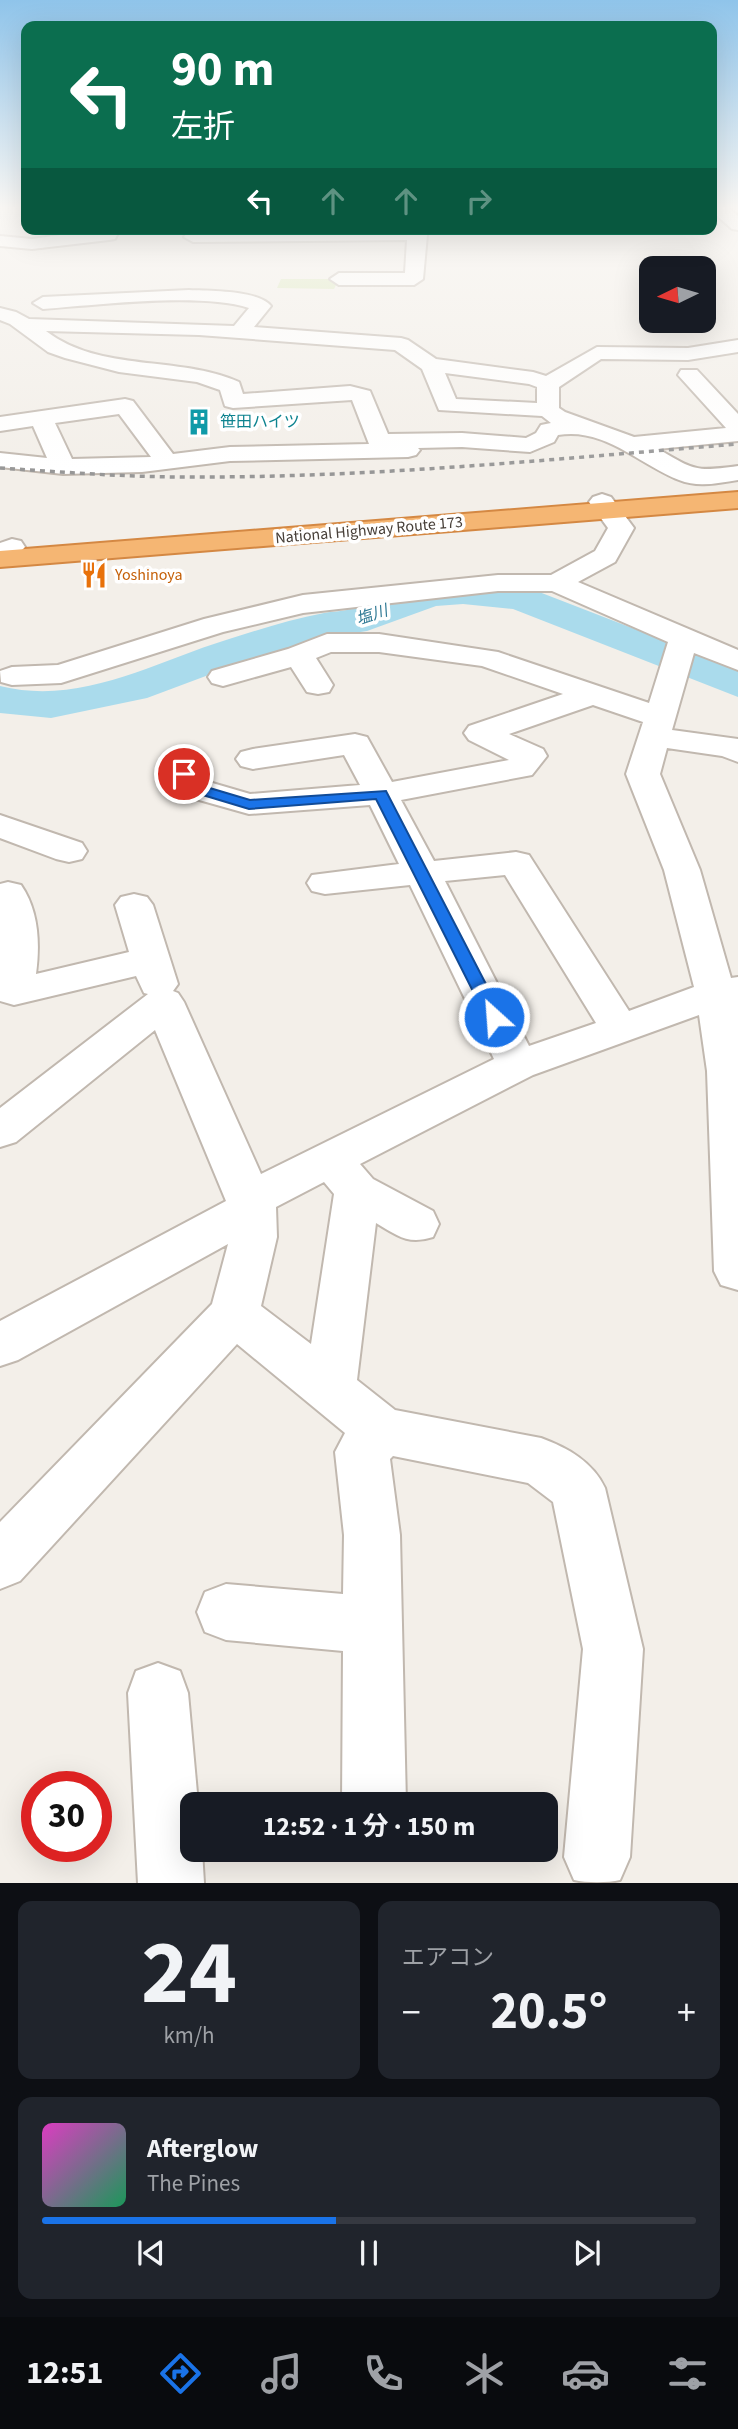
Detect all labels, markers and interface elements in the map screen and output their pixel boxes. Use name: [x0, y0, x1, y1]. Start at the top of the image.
text: 90 m: [171, 35, 275, 105]
icon: left: [56, 49, 147, 140]
text: 左折: [171, 104, 235, 150]
icon: left: [241, 182, 279, 220]
icon: ahead: [314, 182, 352, 220]
icon: ahead: [387, 182, 425, 220]
icon: right: [460, 182, 498, 220]
north arrow: [639, 256, 716, 332]
map controls: [639, 256, 716, 333]
building icon: 笹田ハイツ: [184, 407, 214, 437]
place label: 笹田ハイツ: [220, 411, 300, 433]
street label: National Highway Route 173: [274, 511, 464, 549]
restaurant icon: Yoshinoya: [79, 560, 109, 590]
place label: Yoshinoya: [114, 564, 183, 586]
water label: 塩川: [353, 599, 393, 630]
pin: [154, 744, 214, 804]
icon: arrive: [165, 755, 203, 793]
position arrow: [457, 980, 531, 1054]
speed limit sign: 30: [21, 1771, 112, 1862]
text: 12:52 · 1 分 · 150 m: [263, 1808, 475, 1845]
text: 24: [141, 1909, 237, 2038]
text: エアコン: [402, 1941, 494, 1974]
text: 20.5°: [491, 1975, 607, 2049]
text: −: [402, 1986, 421, 2040]
text: +: [677, 1986, 696, 2040]
text: km/h: [163, 2019, 215, 2052]
text: Afterglow: [147, 2130, 258, 2167]
text: The Pines: [147, 2167, 240, 2200]
icon: previous: [132, 2234, 170, 2272]
icon: pause: [350, 2234, 388, 2272]
icon: next: [568, 2234, 606, 2272]
icon: directions: [156, 2349, 205, 2398]
icon: music: [257, 2349, 306, 2398]
icon: phone: [359, 2349, 408, 2398]
icon: climate: [460, 2349, 509, 2398]
icon: car: [561, 2349, 610, 2398]
icon: filters: [663, 2349, 712, 2398]
text: 12:51: [26, 2350, 103, 2396]

